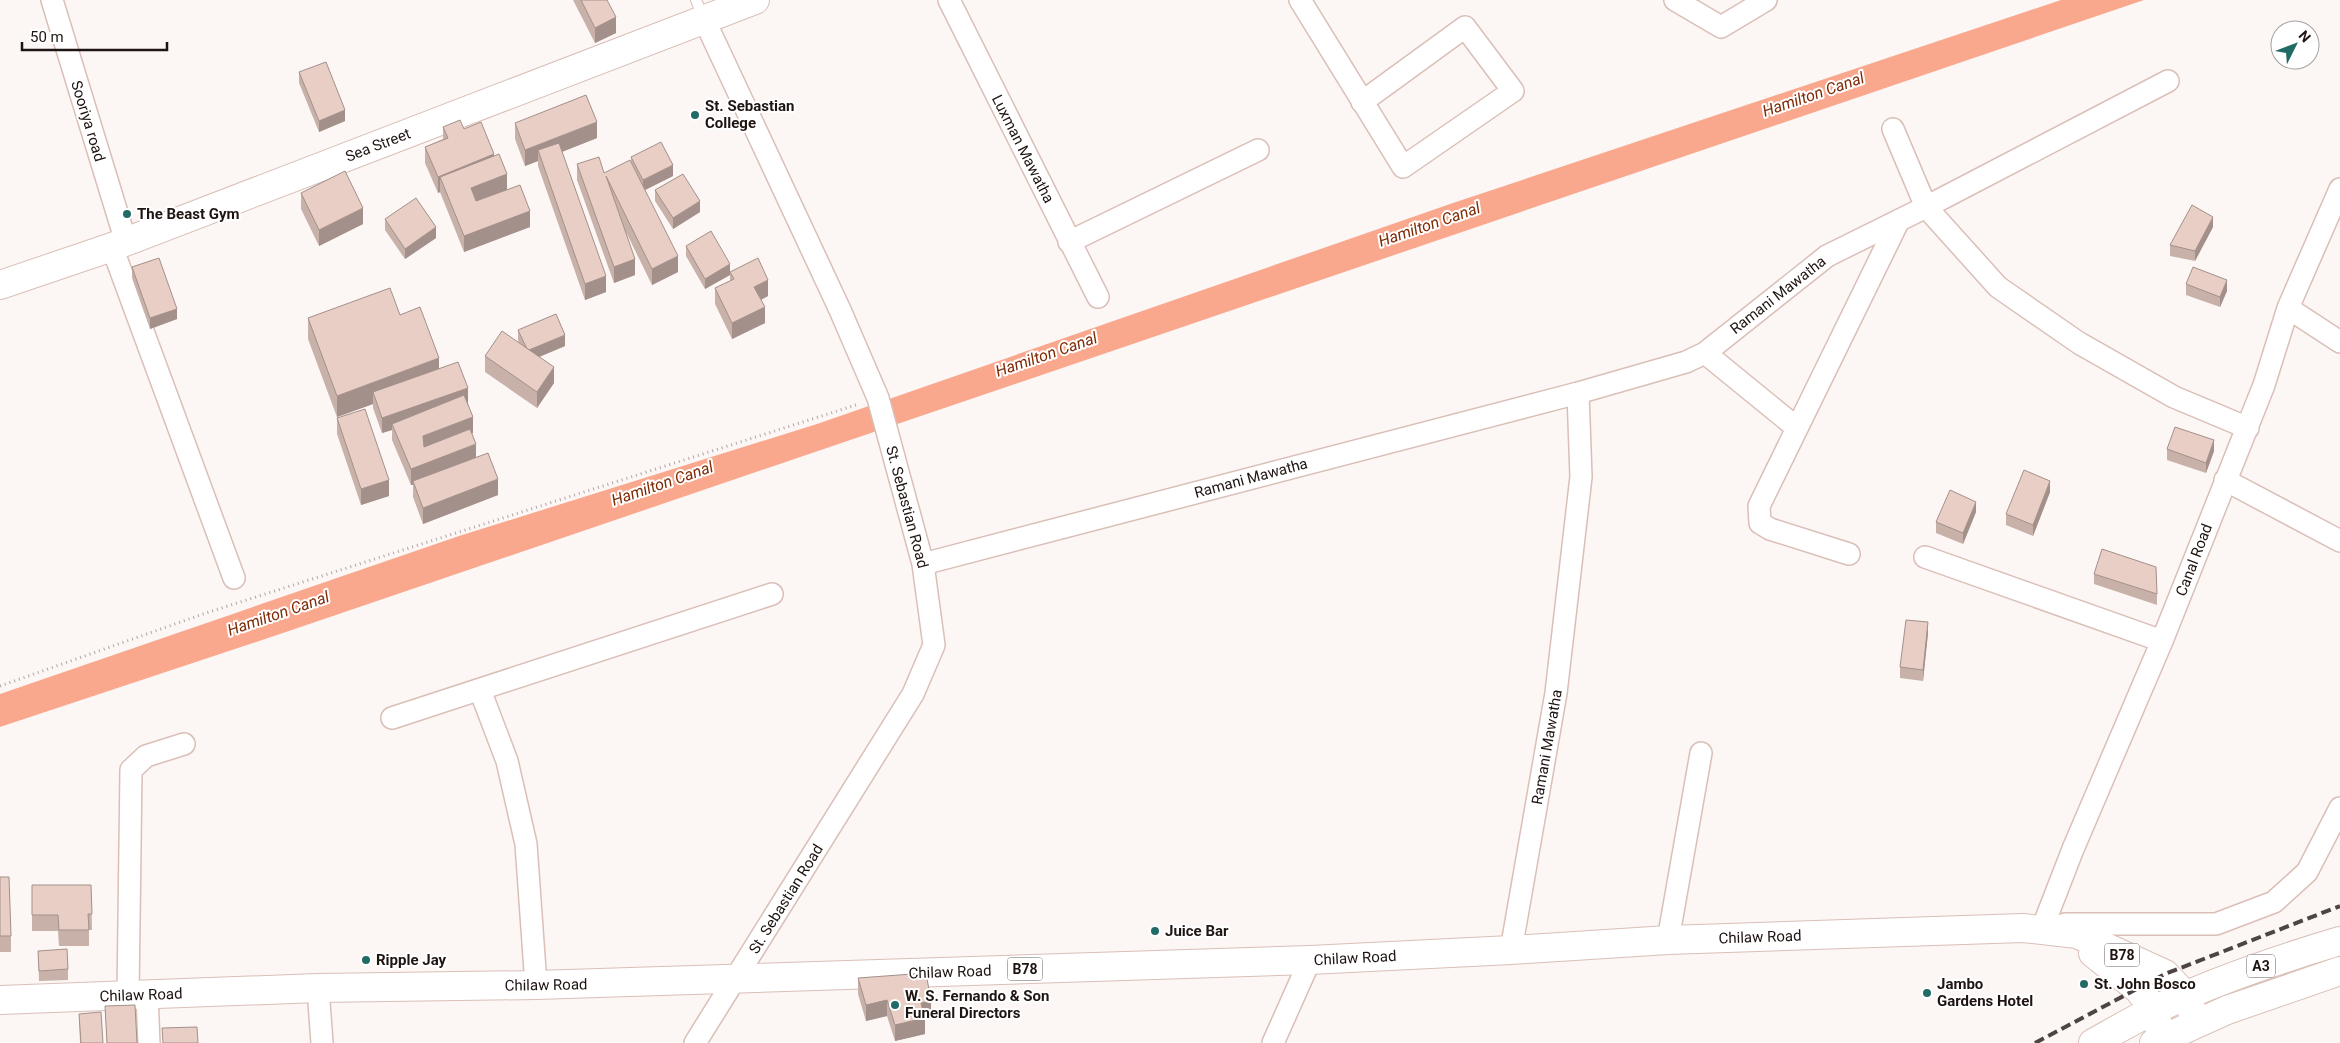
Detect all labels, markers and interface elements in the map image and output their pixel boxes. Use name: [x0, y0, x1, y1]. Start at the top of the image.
scale bar: [22, 20, 168, 52]
north arrow: [2270, 20, 2320, 70]
text: N: [2295, 27, 2314, 45]
text: 50 m: [30, 28, 64, 46]
water label: Hamilton Canal: [1760, 68, 1867, 121]
street label: Sooriya road: [67, 78, 109, 164]
street label: Luxman Mawatha: [988, 92, 1058, 206]
place label: St. Sebastian College: [705, 97, 794, 132]
marker: St. Sebastian College: [689, 109, 701, 121]
street label: Sea Street: [343, 124, 413, 166]
water label: Hamilton Canal: [1376, 198, 1483, 251]
place label: The Beast Gym: [137, 205, 240, 223]
marker: The Beast Gym: [121, 208, 133, 220]
street label: Ramani Mawatha: [1727, 252, 1829, 338]
water label: Hamilton Canal: [993, 328, 1100, 381]
street label: St. Sebastian Road: [882, 444, 932, 570]
street label: Ramani Mawatha: [1192, 454, 1310, 502]
water label: Hamilton Canal: [609, 457, 716, 510]
street label: Canal Road: [2172, 521, 2216, 599]
water label: Hamilton Canal: [225, 587, 332, 640]
street label: Ramani Mawatha: [1528, 688, 1566, 806]
street label: St. Sebastian Road: [745, 841, 827, 957]
place label: Juice Bar: [1165, 922, 1229, 940]
marker: Juice Bar: [1149, 925, 1161, 937]
street label: Chilaw Road: [1718, 927, 1802, 947]
road number: B78: [2104, 944, 2140, 966]
street label: Chilaw Road: [1313, 947, 1397, 969]
place label: Ripple Jay: [376, 951, 447, 969]
marker: Ripple Jay: [360, 954, 372, 966]
road number: A3: [2247, 954, 2275, 978]
road number: B78: [1008, 958, 1042, 981]
street label: Chilaw Road: [908, 962, 992, 982]
street label: Chilaw Road: [504, 975, 588, 995]
place label: Jambo Gardens Hotel: [1937, 975, 2033, 1010]
place label: St. John Bosco: [2094, 975, 2196, 993]
marker: St. John Bosco: [2078, 978, 2090, 990]
street label: Chilaw Road: [99, 985, 183, 1005]
place label: W. S. Fernando & Son Funeral Directors: [905, 987, 1049, 1022]
marker: Jambo Gardens Hotel: [1921, 987, 1933, 999]
marker: W. S. Fernando & Son Funeral Directors: [889, 999, 901, 1011]

